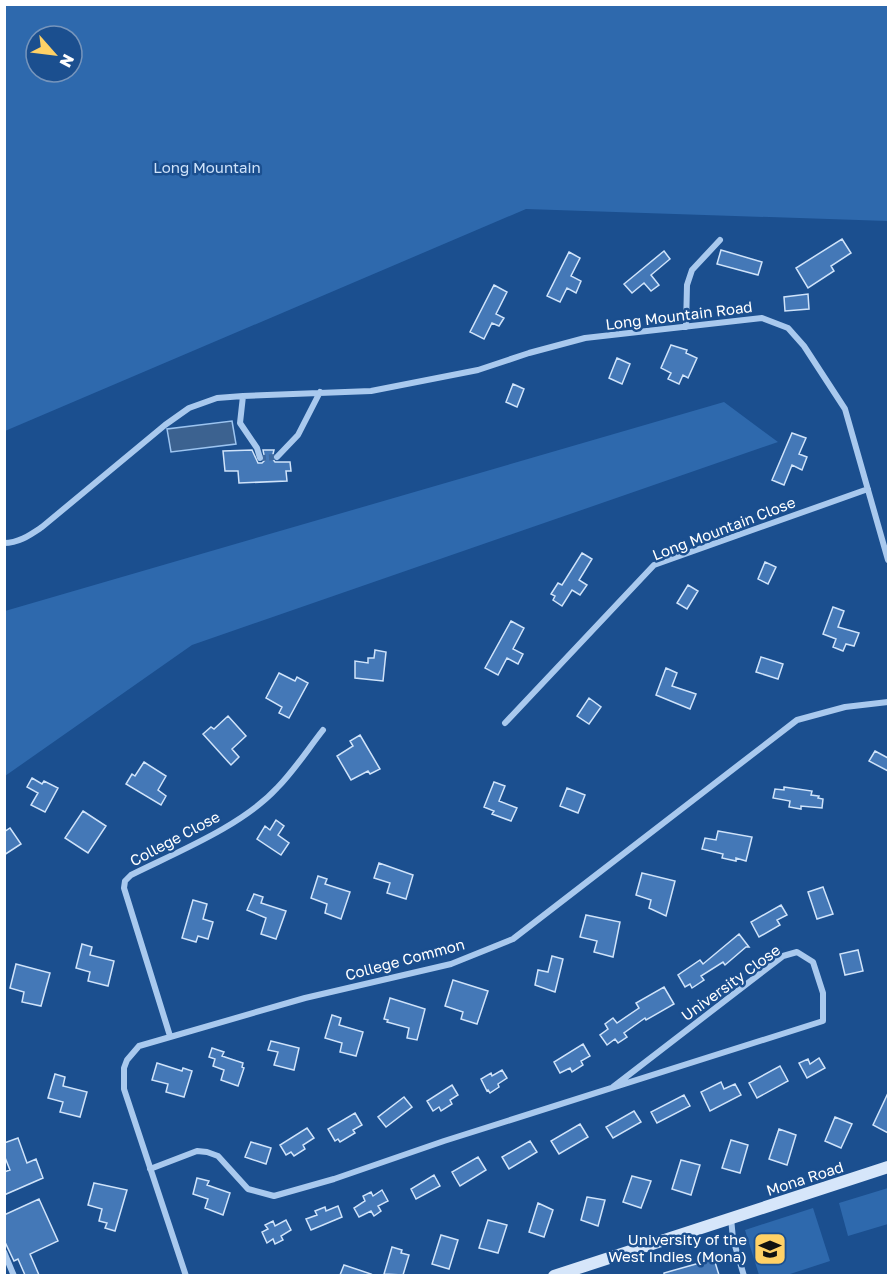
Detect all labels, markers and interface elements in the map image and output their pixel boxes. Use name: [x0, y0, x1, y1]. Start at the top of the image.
north arrow: [24, 24, 84, 84]
text: N: [56, 51, 79, 71]
park label: Long Mountain: [153, 158, 261, 176]
street label: Long Mountain Road: [604, 297, 753, 333]
street label: Long Mountain Close: [650, 492, 798, 564]
street label: College Close: [126, 807, 223, 869]
street label: College Common: [343, 934, 466, 984]
street label: University Close: [677, 940, 784, 1024]
street label: Mona Road: [764, 1157, 846, 1199]
place label: University of the West Indies (Mona): [608, 1230, 747, 1265]
school or university icon: University of the West Indies (Mona): [752, 1231, 788, 1267]

